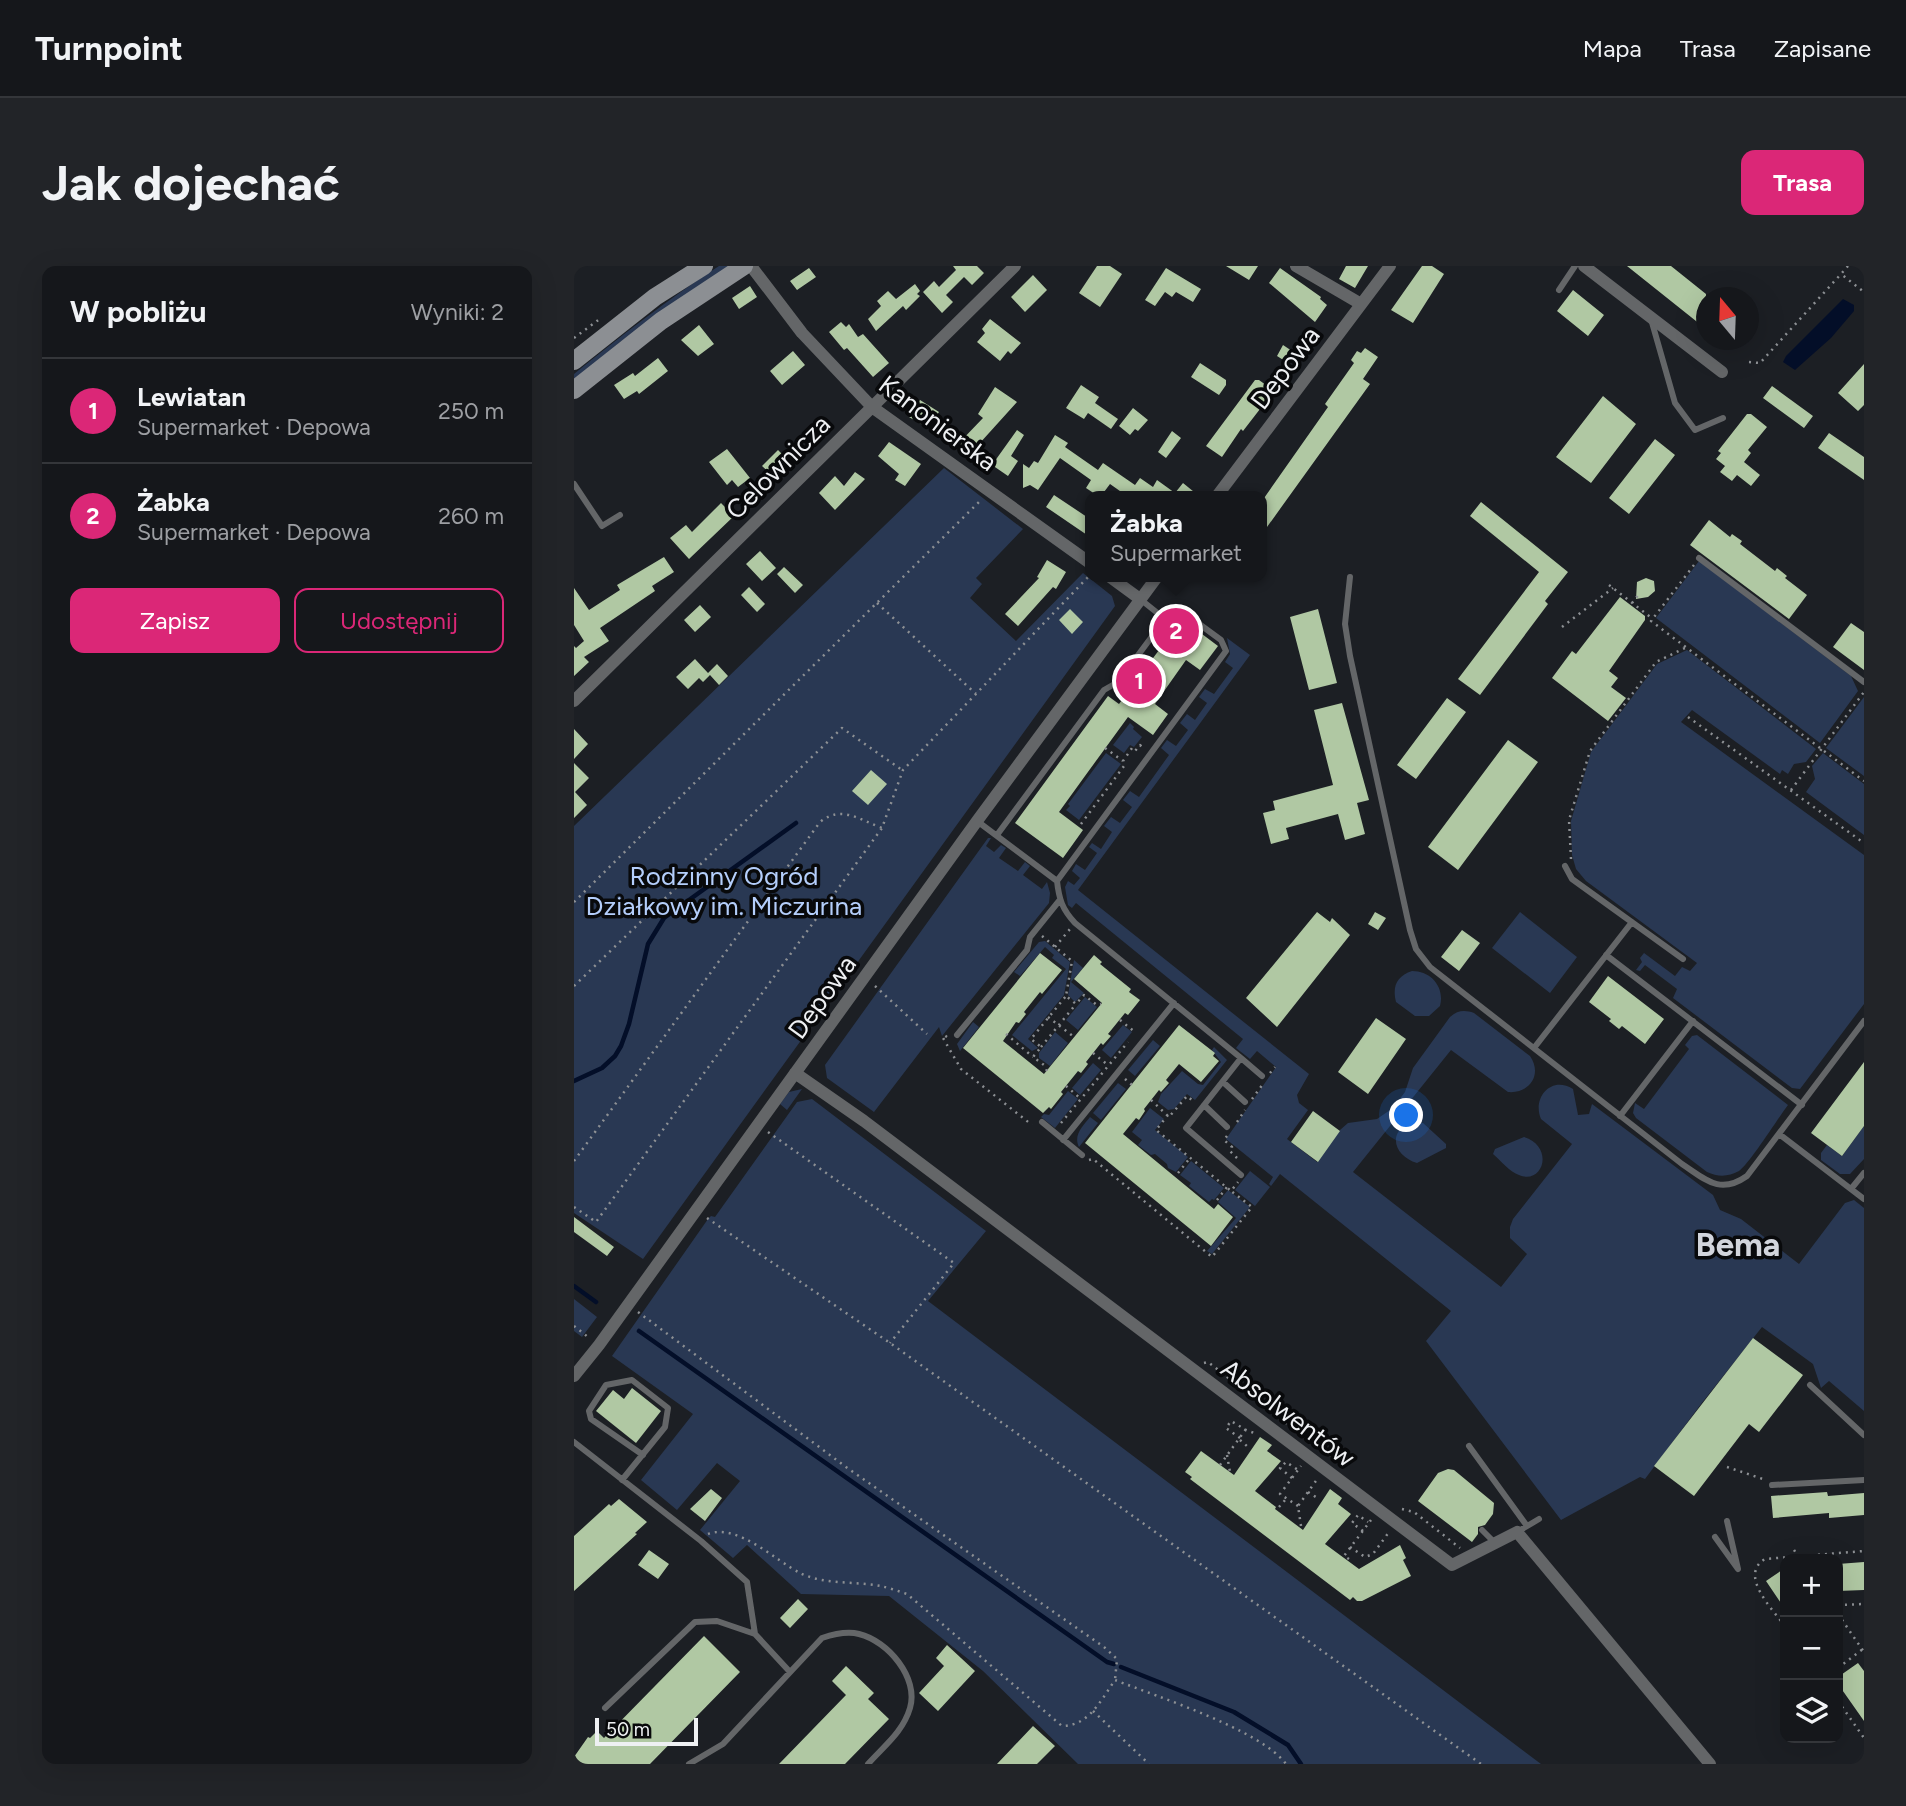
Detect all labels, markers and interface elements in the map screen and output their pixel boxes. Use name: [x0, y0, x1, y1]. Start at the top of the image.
text: Turnpoint: [35, 29, 183, 68]
text: Mapa: [1583, 34, 1642, 63]
text: Trasa: [1680, 34, 1736, 63]
text: Zapisane: [1774, 34, 1871, 63]
button: Trasa: [1741, 150, 1864, 215]
text: Jak dojechać: [42, 153, 340, 212]
north arrow: [1696, 287, 1759, 350]
text: W pobliżu: [70, 293, 207, 330]
text: Wyniki: 2: [411, 298, 504, 326]
street label: Depowa: [1243, 320, 1327, 416]
street label: Kanonierska: [873, 368, 1003, 478]
text: Lewiatan: [137, 381, 246, 413]
text: 1: [88, 397, 98, 425]
text: 250 m: [438, 397, 504, 425]
street label: Celownicza: [719, 408, 837, 526]
text: Supermarket · Depowa: [137, 413, 371, 441]
text: Żabka: [137, 486, 210, 518]
popup: [1085, 491, 1267, 582]
text: 2: [86, 502, 100, 530]
text: 260 m: [438, 502, 504, 530]
text: Żabka: [1110, 507, 1183, 539]
text: Supermarket · Depowa: [137, 518, 371, 546]
text: Supermarket: [1110, 539, 1242, 567]
button: Zapisz: [70, 588, 280, 653]
button: Udostępnij: [294, 588, 504, 653]
pin: 2: [1153, 605, 1199, 657]
pin: 1: [1116, 655, 1162, 707]
park label: Rodzinny Ogród Działkowy im. Miczurina: [586, 860, 862, 922]
street label: Depowa: [781, 949, 863, 1045]
your location: [1389, 1098, 1423, 1132]
district label: Bema: [1696, 1225, 1780, 1264]
street label: Absolwentów: [1215, 1352, 1362, 1474]
map controls: [1780, 1554, 1843, 1743]
button: +: [1780, 1554, 1843, 1617]
button: −: [1780, 1617, 1843, 1680]
button: layers: [1780, 1680, 1843, 1743]
scale bar: [595, 1715, 698, 1747]
text: 50 m: [606, 1718, 650, 1741]

